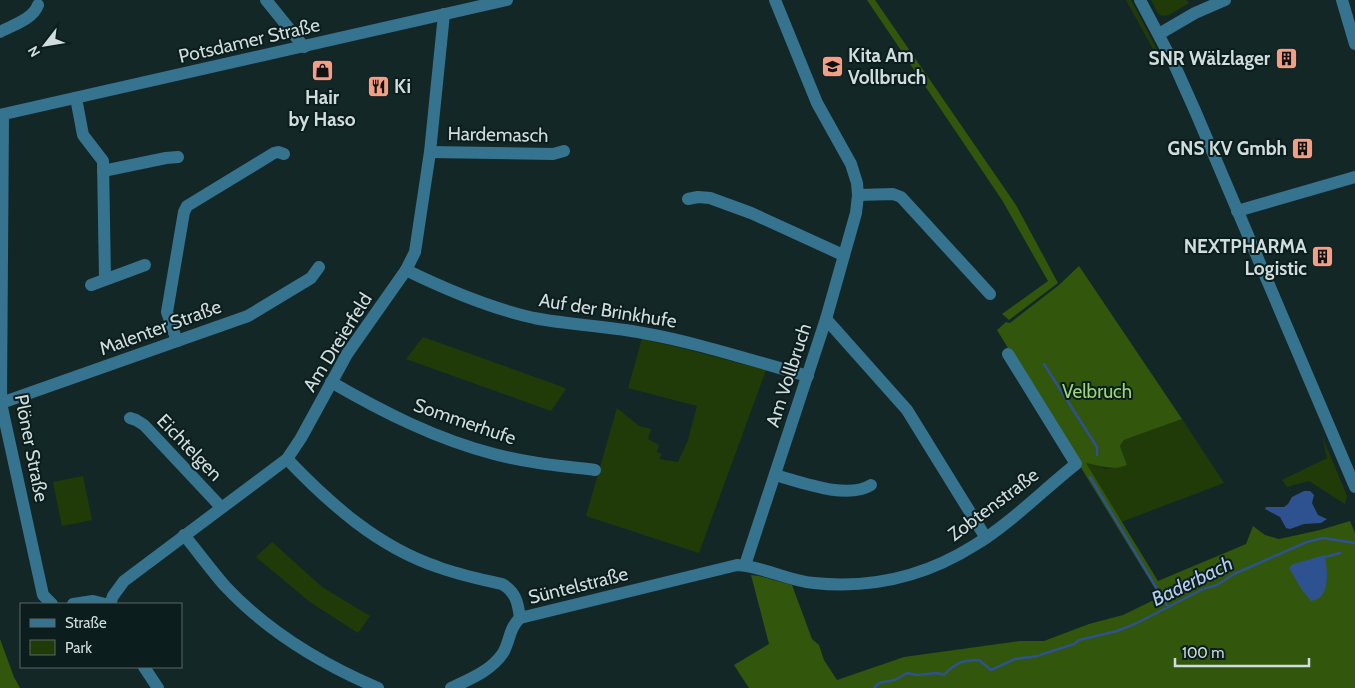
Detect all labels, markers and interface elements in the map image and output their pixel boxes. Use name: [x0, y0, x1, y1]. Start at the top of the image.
street label: Potsdamer Straße: [176, 13, 322, 68]
north arrow: [20, 20, 70, 70]
text: N: [24, 43, 44, 61]
place label: Kita Am Vollbruch: [848, 44, 926, 89]
building icon: SNR Wälzlager: [1274, 46, 1298, 70]
place label: SNR Wälzlager: [1148, 47, 1271, 70]
school or university icon: Kita Am Vollbruch: [820, 54, 844, 78]
shop icon: Hair by Haso: [310, 59, 334, 83]
restaurant icon: Ki: [366, 74, 390, 98]
place label: Ki: [394, 75, 411, 98]
place label: Hair by Haso: [288, 86, 356, 131]
street label: Hardemasch: [447, 122, 549, 147]
building icon: GNS KV Gmbh: [1291, 136, 1315, 160]
place label: GNS KV Gmbh: [1167, 137, 1287, 160]
place label: NEXTPHARMA Logistic: [1184, 235, 1307, 280]
building icon: NEXTPHARMA Logistic: [1311, 245, 1335, 269]
street label: Auf der Brinkhufe: [537, 288, 679, 333]
street label: Am Dreierfeld: [298, 289, 377, 396]
street label: Malenter Straße: [96, 295, 225, 360]
street label: Am Vollbruch: [761, 320, 816, 430]
park label: Velbruch: [1062, 380, 1132, 403]
street label: Plöner Straße: [10, 392, 53, 504]
street label: Sommerhufe: [411, 393, 519, 450]
street label: Eichtelgen: [152, 409, 227, 486]
street label: Zobtenstraße: [944, 463, 1043, 546]
water label: Baderbach: [1148, 551, 1236, 611]
street label: Süntelstraße: [526, 562, 631, 609]
legend: [20, 603, 182, 668]
text: Straße: [65, 614, 107, 632]
scale bar: [1175, 636, 1309, 668]
text: Park: [65, 639, 92, 657]
text: 100 m: [1182, 644, 1224, 662]

